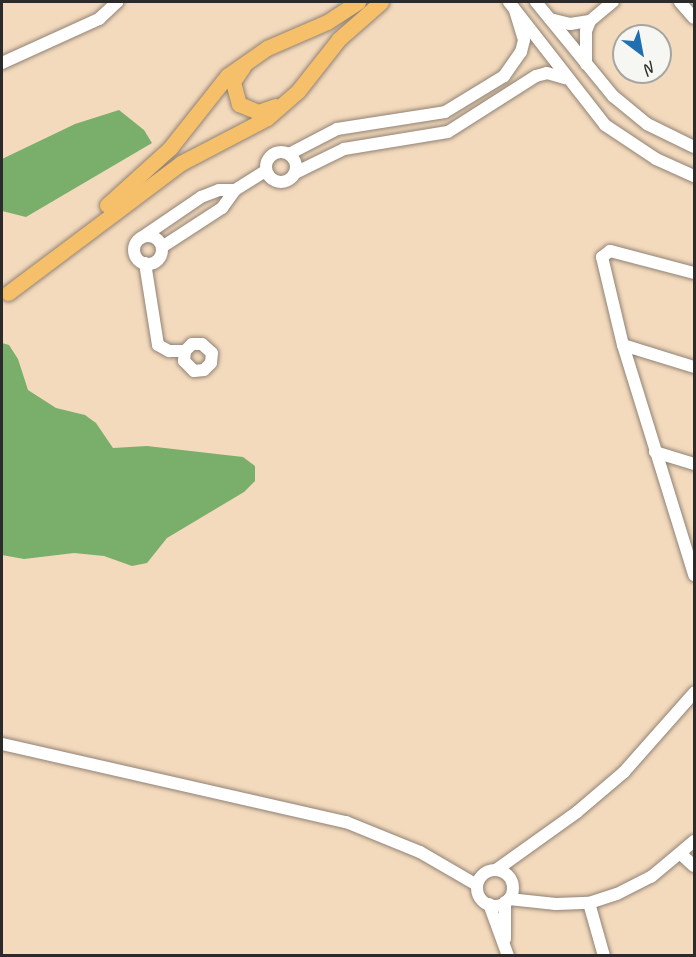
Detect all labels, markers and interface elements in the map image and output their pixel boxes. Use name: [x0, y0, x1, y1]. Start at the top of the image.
north arrow: [612, 24, 672, 84]
text: N: [641, 56, 660, 79]

